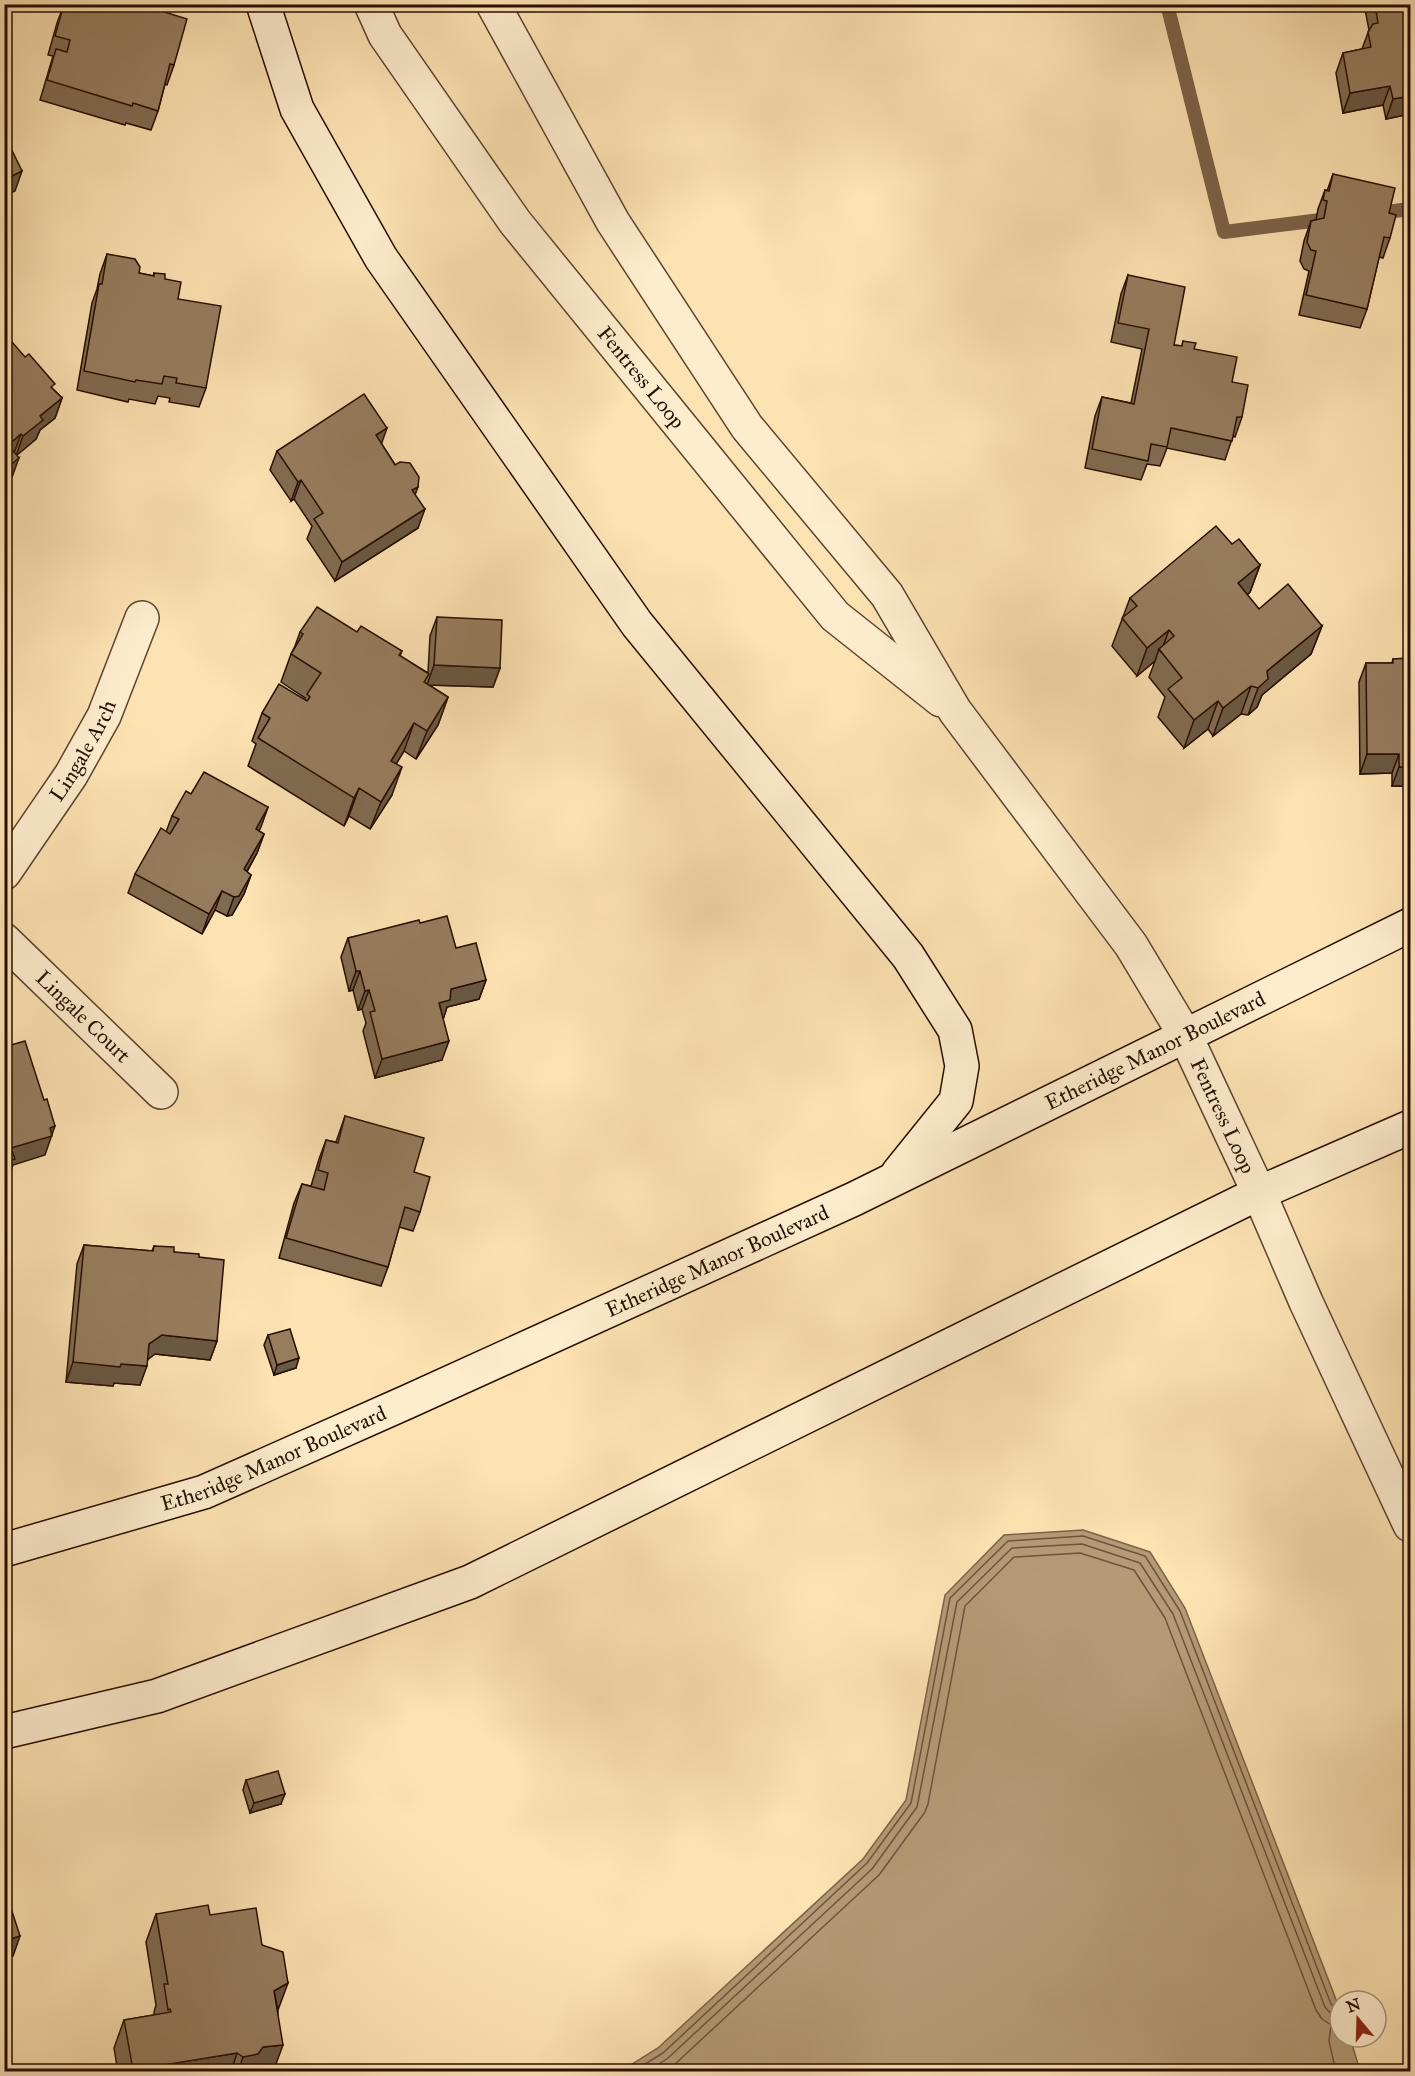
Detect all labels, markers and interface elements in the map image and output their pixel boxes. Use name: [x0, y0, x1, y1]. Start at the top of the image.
street label: Fentress Loop: [592, 321, 691, 434]
street label: Lingale Arch: [44, 696, 122, 806]
street label: Lingale Court: [30, 965, 136, 1069]
street label: Etheridge Manor Boulevard: [1041, 985, 1270, 1116]
street label: Fentress Loop: [1185, 1054, 1261, 1178]
street label: Etheridge Manor Boulevard: [601, 1199, 833, 1323]
street label: Etheridge Manor Boulevard: [158, 1400, 391, 1517]
north arrow: [1328, 1989, 1388, 2049]
text: N: [1344, 1994, 1363, 2016]

